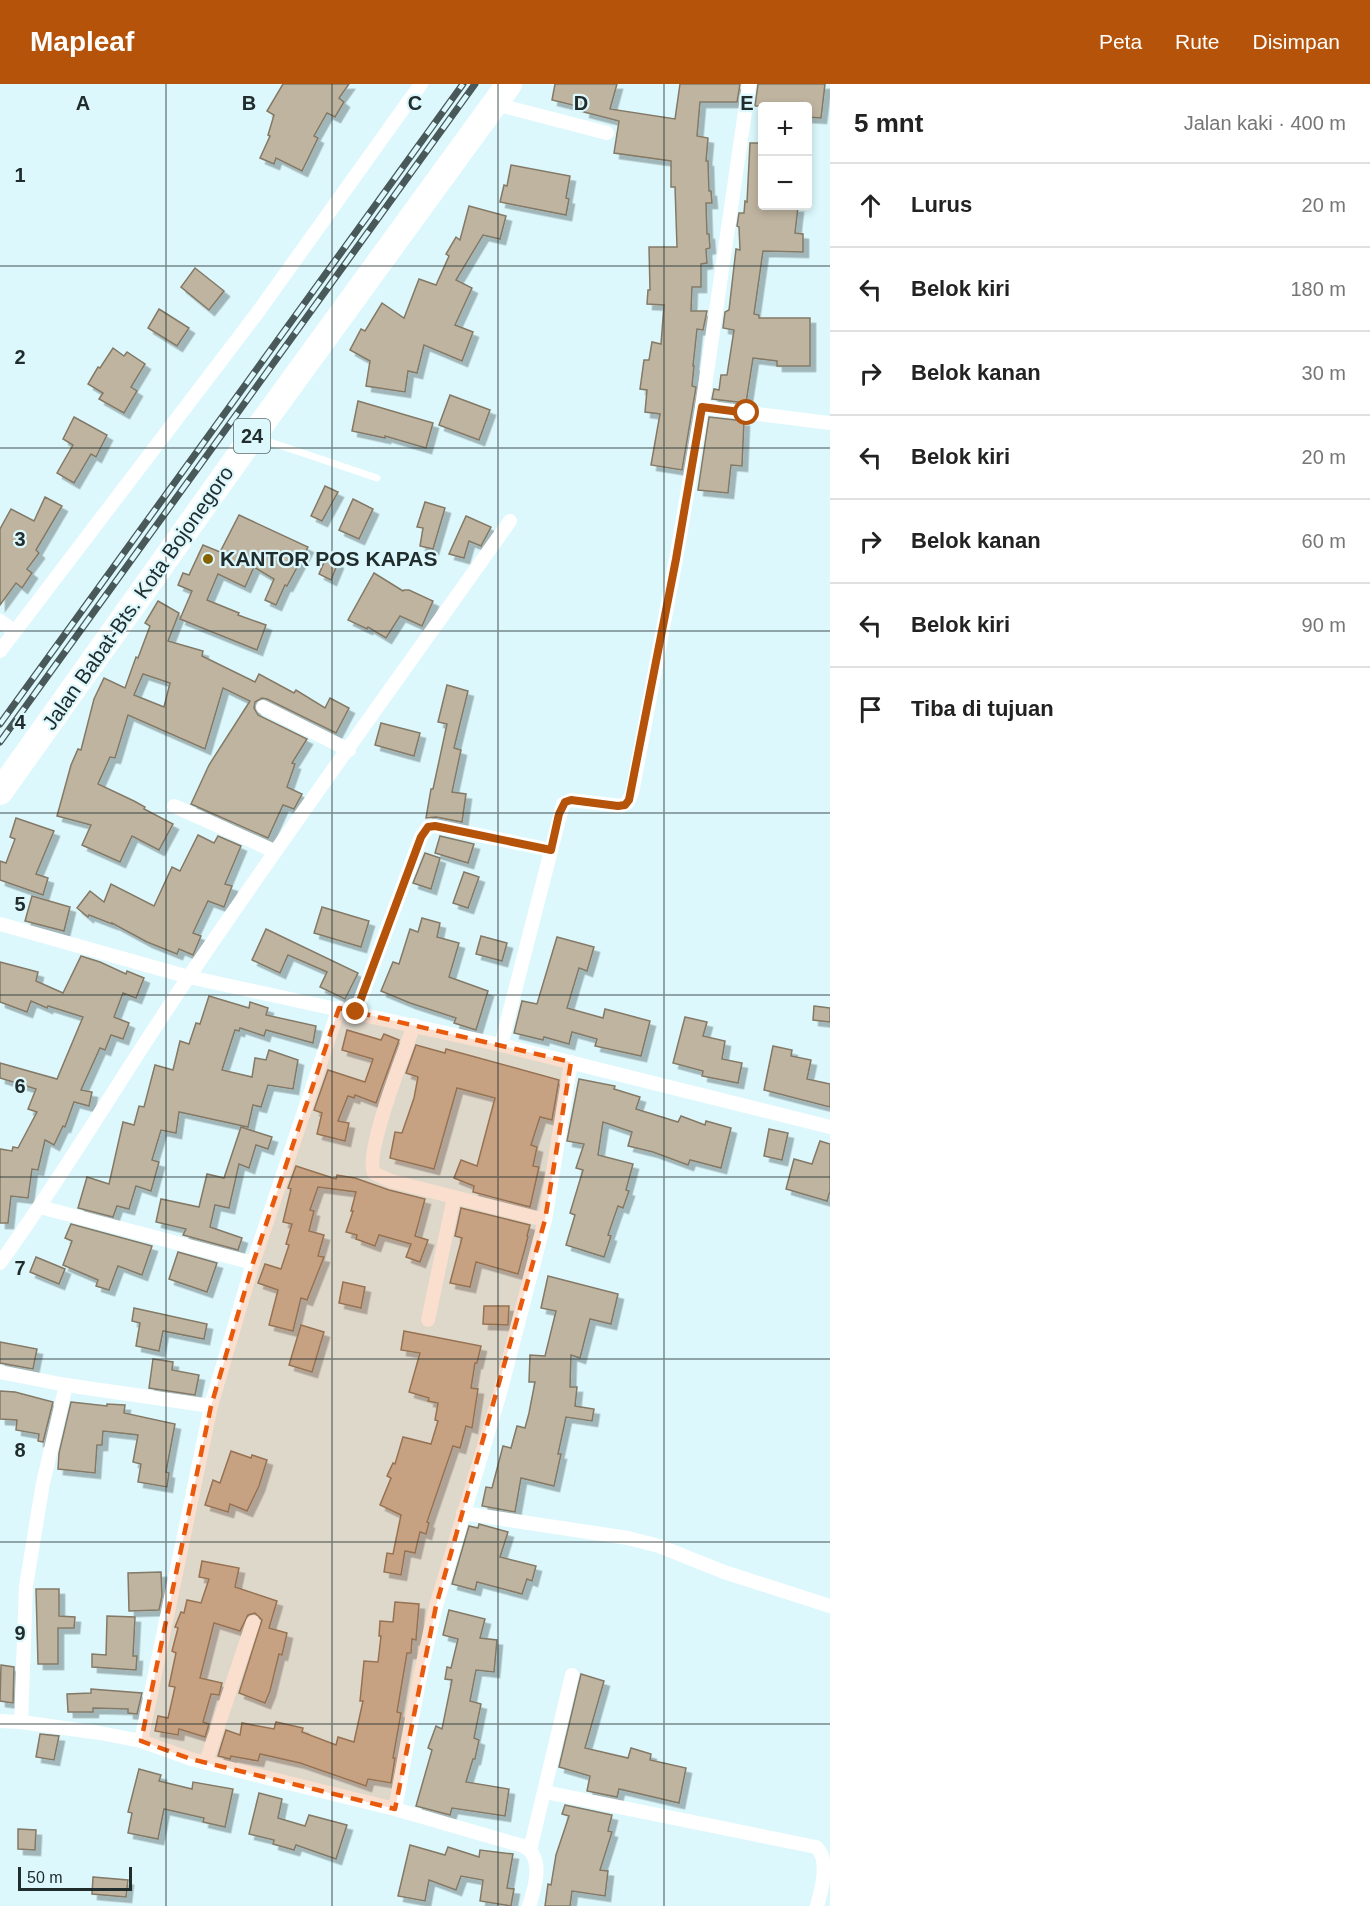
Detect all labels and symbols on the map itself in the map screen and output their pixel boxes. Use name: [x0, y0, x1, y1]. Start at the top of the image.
text: A: [76, 92, 90, 114]
text: B: [242, 92, 256, 114]
text: C: [408, 92, 422, 114]
text: D: [574, 92, 588, 114]
text: E: [740, 92, 754, 114]
text: 1: [14, 164, 26, 186]
text: 2: [14, 346, 26, 368]
route start: [733, 399, 759, 425]
road number: 24: [234, 419, 270, 453]
street label: Jalan Babat-Bts. Kota Bojonegoro: [37, 462, 238, 734]
text: 3: [14, 528, 26, 550]
place label: KANTOR POS KAPAS: [220, 547, 437, 570]
marker: KANTOR POS KAPAS: [201, 552, 215, 566]
text: 4: [14, 711, 26, 733]
text: 5: [14, 893, 26, 915]
route end: [342, 998, 368, 1024]
text: 6: [14, 1075, 26, 1097]
text: 7: [14, 1257, 26, 1279]
text: 8: [14, 1439, 26, 1461]
text: 9: [14, 1622, 26, 1644]
scale bar: [18, 1864, 132, 1892]

